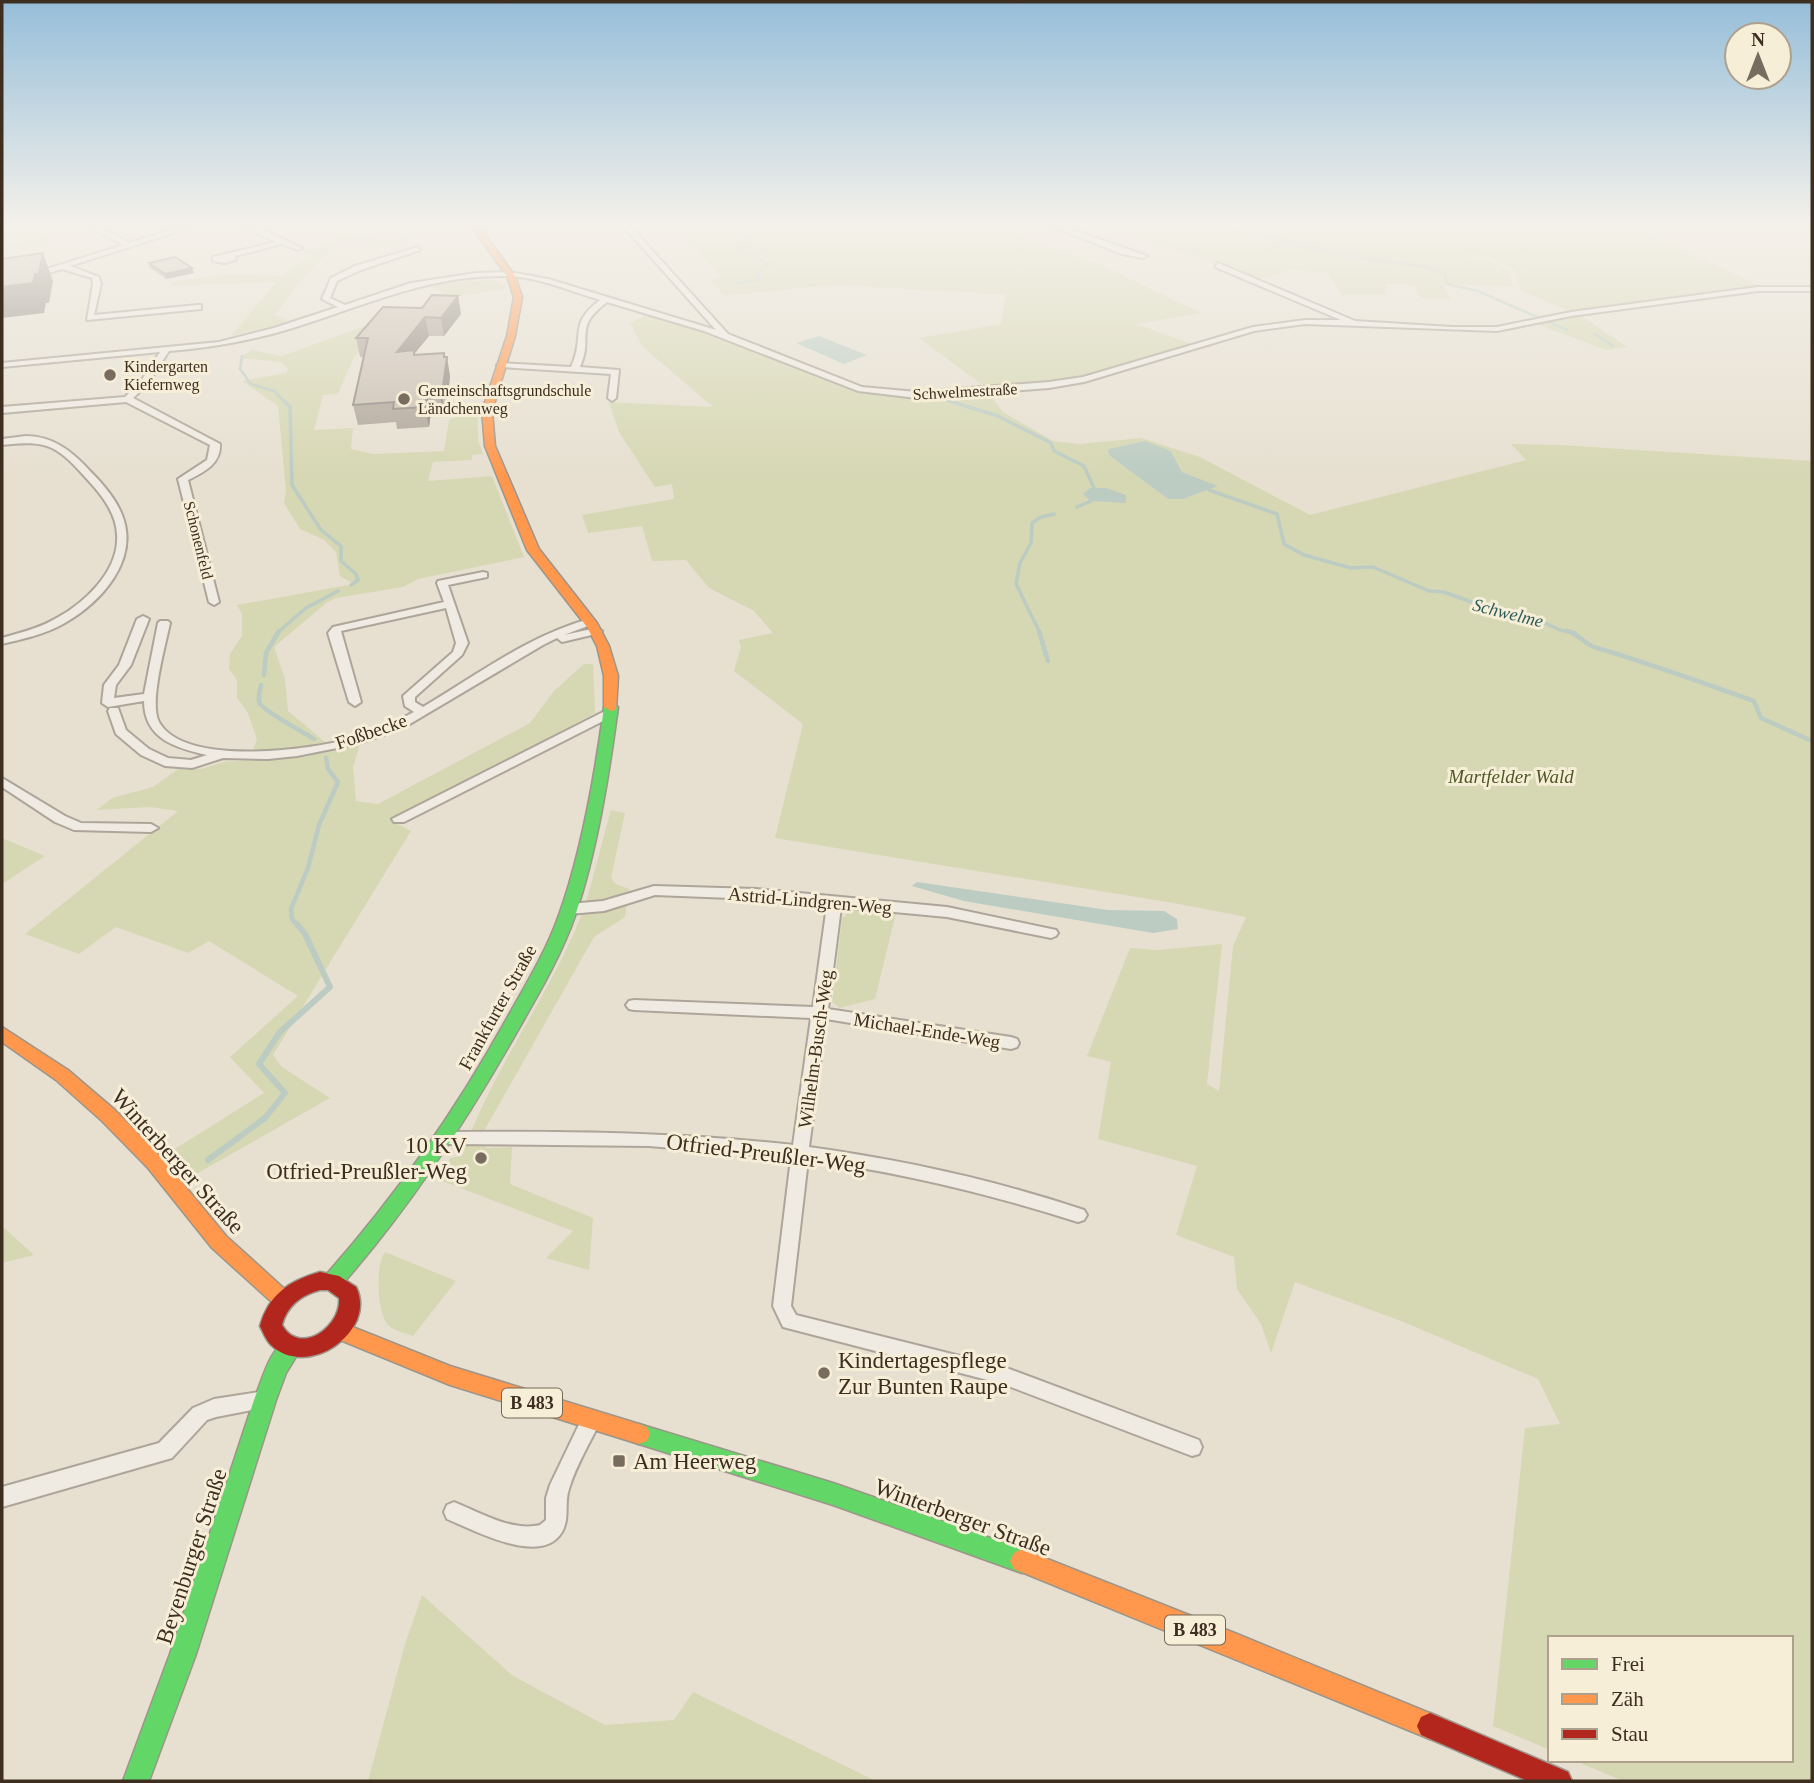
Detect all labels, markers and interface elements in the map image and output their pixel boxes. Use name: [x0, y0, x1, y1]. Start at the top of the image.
north arrow: [1723, 21, 1793, 91]
text: N: [1751, 29, 1765, 50]
place label: Kindergarten Kiefernweg: [124, 358, 208, 394]
marker: Kindergarten Kiefernweg: [102, 367, 118, 383]
street label: Schwelmestraße: [912, 380, 1018, 403]
place label: Gemeinschaftsgrundschule Ländchenweg: [418, 382, 591, 418]
marker: Gemeinschaftsgrundschule Ländchenweg: [396, 391, 412, 407]
street label: Schonenfeld: [181, 499, 216, 581]
water label: Schwelme: [1471, 595, 1545, 631]
street label: Foßbecke: [333, 710, 410, 753]
park label: Martfelder Wald: [1447, 766, 1574, 787]
street label: Astrid-Lindgren-Weg: [727, 883, 893, 918]
street label: Frankfurter Straße: [454, 941, 541, 1073]
street label: Wilhelm-Busch-Weg: [794, 968, 837, 1130]
street label: Michael-Ende-Weg: [852, 1009, 1002, 1053]
street label: Winterberger Straße: [106, 1084, 249, 1239]
street label: Otfried-Preußler-Weg: [665, 1129, 868, 1178]
place label: 10 KV Otfried-Preußler-Weg: [266, 1133, 467, 1184]
marker: 10 KV Otfried-Preußler-Weg: [473, 1150, 489, 1166]
place label: Kindertagespflege Zur Bunten Raupe: [838, 1348, 1008, 1399]
marker: Kindertagespflege Zur Bunten Raupe: [816, 1365, 832, 1381]
road number: B 483: [502, 1388, 562, 1418]
place label: Am Heerweg: [633, 1449, 757, 1474]
marker: Am Heerweg: [611, 1453, 627, 1469]
street label: Beyenburger Straße: [151, 1465, 232, 1647]
street label: Winterberger Straße: [871, 1474, 1054, 1561]
road number: B 483: [1165, 1616, 1225, 1644]
legend: [1548, 1636, 1793, 1762]
text: Frei: [1611, 1652, 1645, 1676]
text: Zäh: [1611, 1687, 1644, 1711]
text: Stau: [1611, 1722, 1649, 1746]

